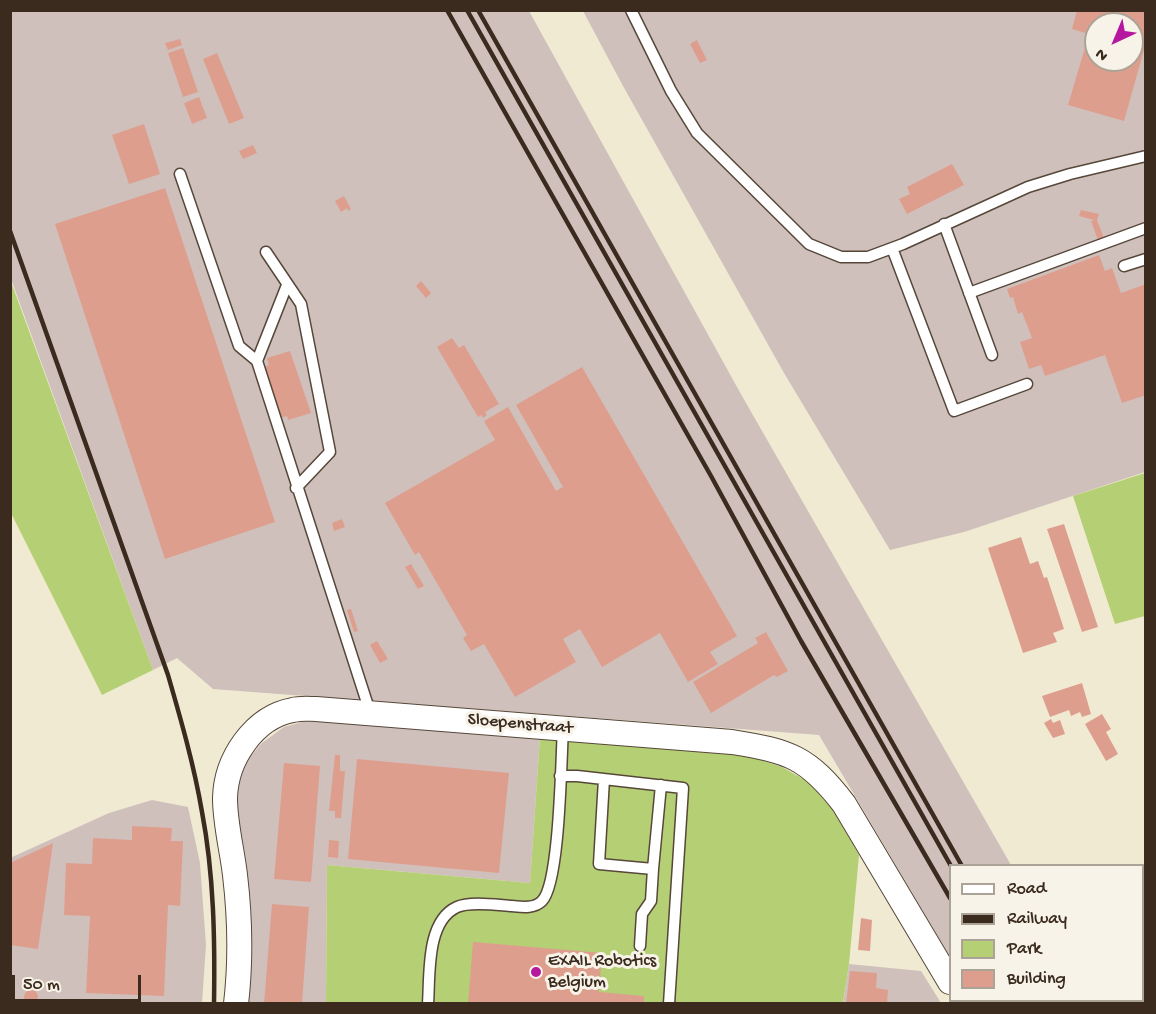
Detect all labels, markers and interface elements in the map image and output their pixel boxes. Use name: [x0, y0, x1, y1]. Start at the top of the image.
north arrow: [1084, 12, 1144, 72]
text: N: [1092, 43, 1113, 64]
street label: Sloepenstraat: [467, 710, 573, 740]
legend: [949, 864, 1144, 1002]
text: Road: [1007, 879, 1046, 900]
text: Railway: [1007, 909, 1067, 930]
text: Park: [1007, 939, 1041, 960]
place label: EXAIL Robotics Belgium: [548, 951, 656, 994]
scale bar: [15, 963, 144, 1001]
marker: EXAIL Robotics Belgium: [529, 965, 543, 979]
text: Building: [1007, 969, 1066, 990]
text: 50 m: [23, 975, 60, 996]

